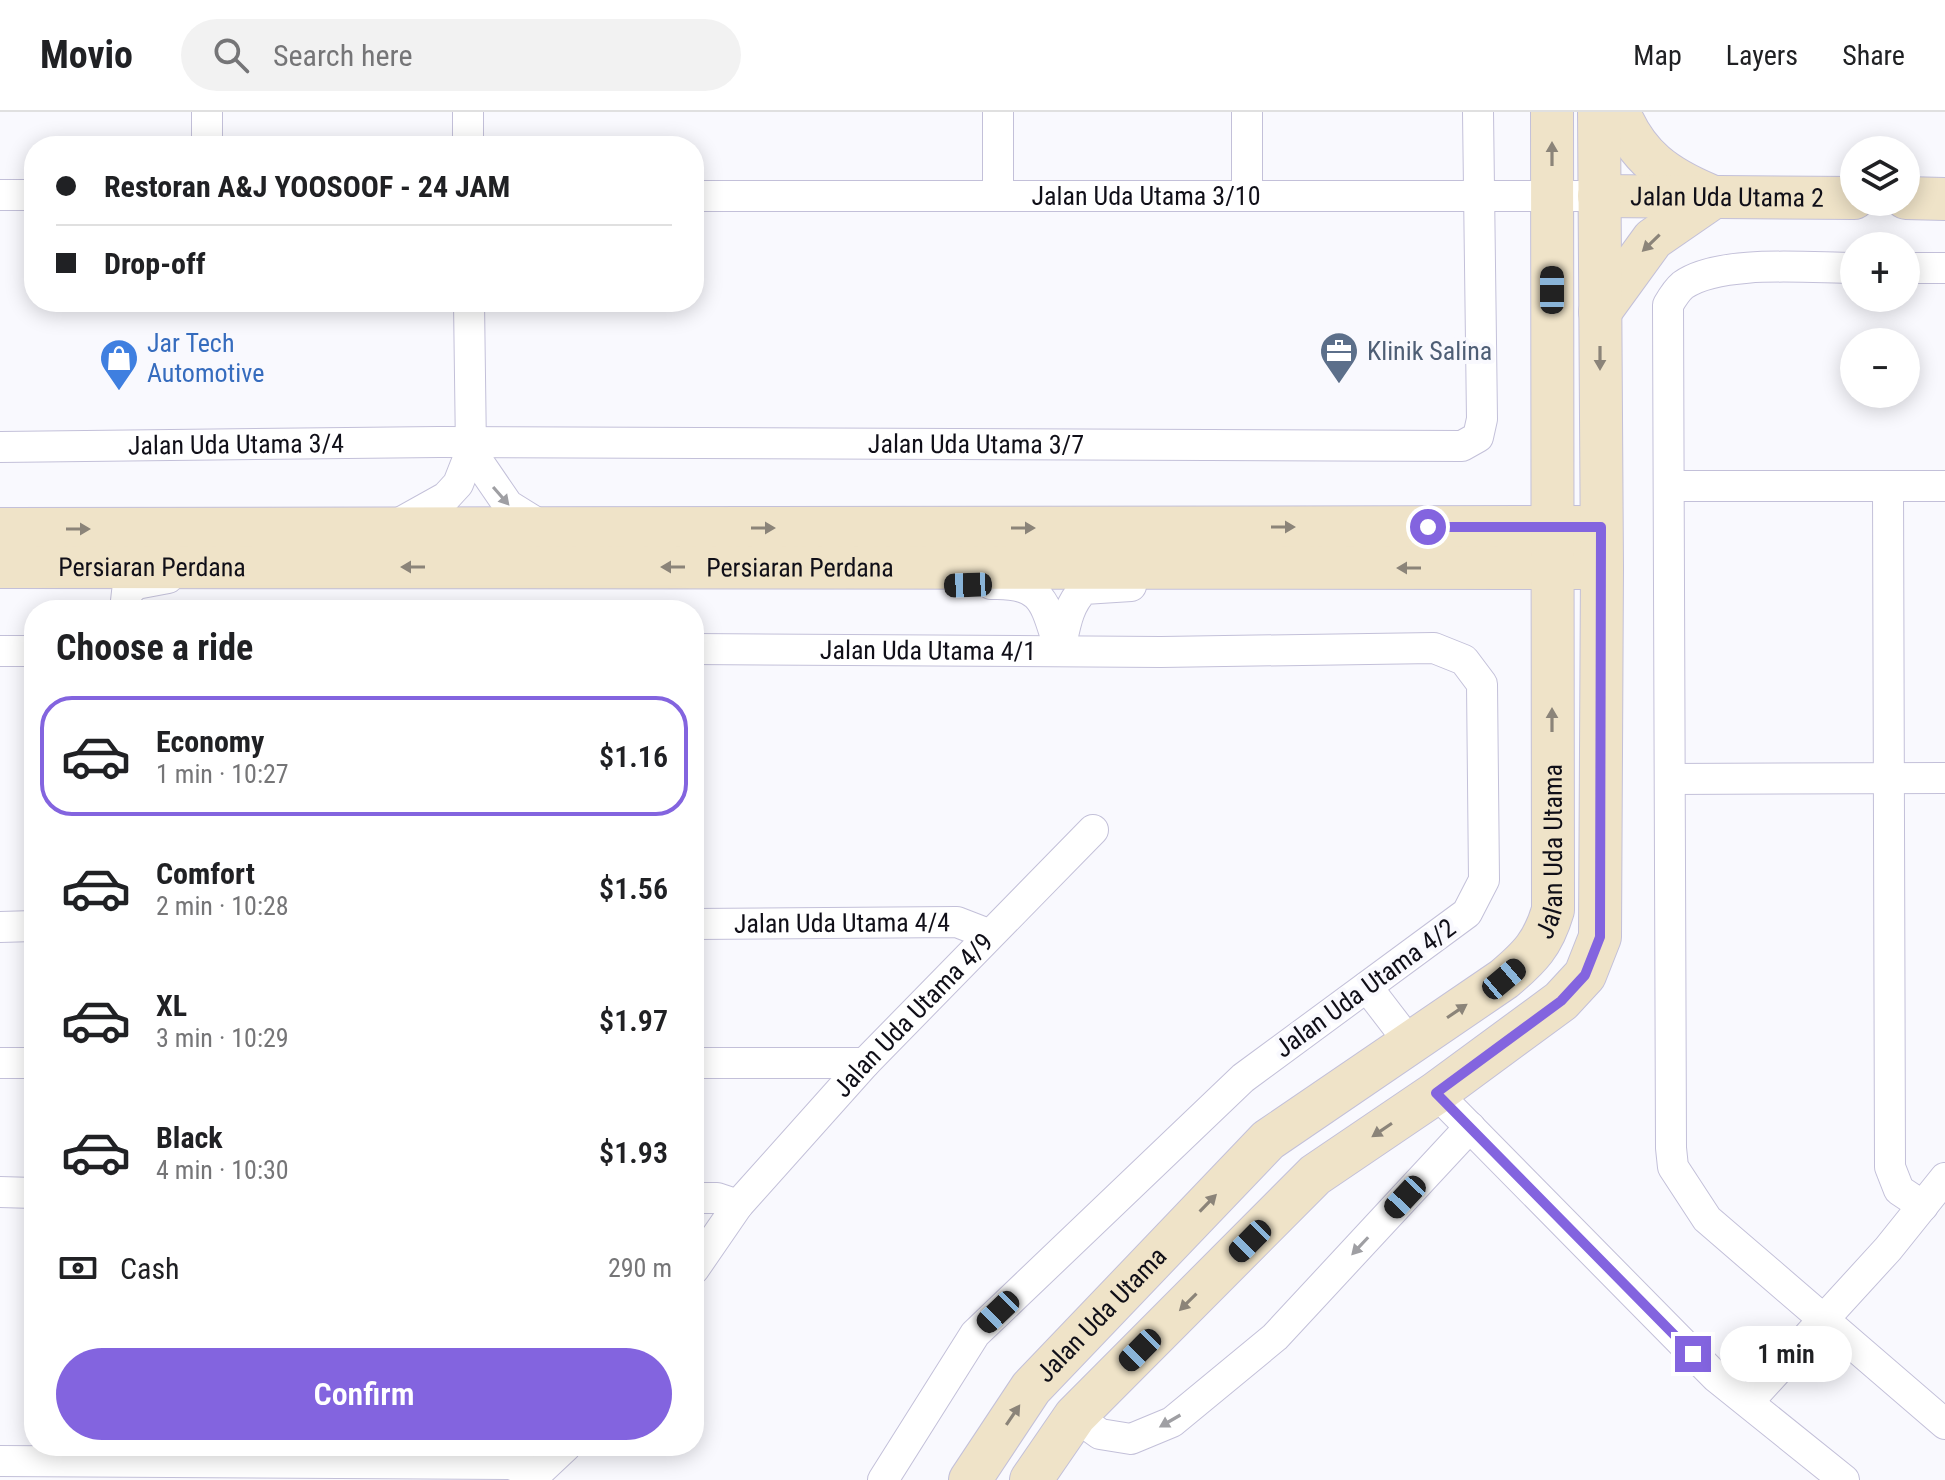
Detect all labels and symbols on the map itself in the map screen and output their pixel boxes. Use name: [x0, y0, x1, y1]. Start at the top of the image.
one-way arrow: [1546, 141, 1558, 166]
street label: Jalan Uda Utama 3/10: [1032, 181, 1260, 211]
street label: Jalan Uda Utama 2: [1630, 181, 1824, 213]
one-way arrow: [1642, 233, 1661, 252]
car: [1540, 266, 1564, 314]
place label: Jar Tech Automotive: [147, 328, 264, 388]
office icon: Klinik Salina: [1318, 330, 1360, 385]
place label: Klinik Salina: [1367, 336, 1492, 366]
shop icon: Jar Tech Automotive: [98, 337, 140, 392]
one-way arrow: [1594, 346, 1606, 371]
street label: Jalan Uda Utama 3/4: [128, 428, 344, 461]
street label: Jalan Uda Utama 3/7: [868, 429, 1084, 460]
one-way arrow: [492, 485, 509, 505]
route start: [1410, 509, 1446, 545]
one-way arrow: [1011, 521, 1036, 534]
one-way arrow: [1271, 521, 1296, 533]
one-way arrow: [751, 522, 776, 534]
one-way arrow: [66, 523, 91, 535]
street label: Persiaran Perdana: [58, 552, 246, 582]
street label: Persiaran Perdana: [706, 552, 894, 583]
one-way arrow: [400, 561, 425, 573]
one-way arrow: [660, 561, 685, 573]
one-way arrow: [1396, 562, 1421, 574]
car: [944, 572, 992, 598]
street label: Jalan Uda Utama 4/1: [820, 635, 1036, 666]
one-way arrow: [1546, 707, 1559, 732]
street label: Jalan Uda Utama: [1529, 764, 1568, 943]
street label: Jalan Uda Utama 4/4: [734, 907, 950, 939]
street label: Jalan Uda Utama 4/2: [1269, 912, 1461, 1064]
street label: Jalan Uda Utama 4/9: [827, 927, 999, 1103]
car: [1478, 954, 1530, 1004]
one-way arrow: [1446, 1004, 1467, 1019]
one-way arrow: [1371, 1122, 1392, 1137]
car: [1380, 1171, 1430, 1223]
one-way arrow: [1198, 1194, 1216, 1213]
car: [1225, 1216, 1275, 1266]
one-way arrow: [1351, 1236, 1370, 1255]
street label: Jalan Uda Utama: [1030, 1241, 1172, 1388]
car: [972, 1287, 1024, 1337]
one-way arrow: [1180, 1292, 1198, 1311]
car: [1115, 1325, 1165, 1375]
callout: 1 min: [1721, 1326, 1853, 1382]
route end: [1675, 1336, 1711, 1372]
one-way arrow: [1005, 1404, 1020, 1426]
one-way arrow: [1159, 1414, 1181, 1428]

